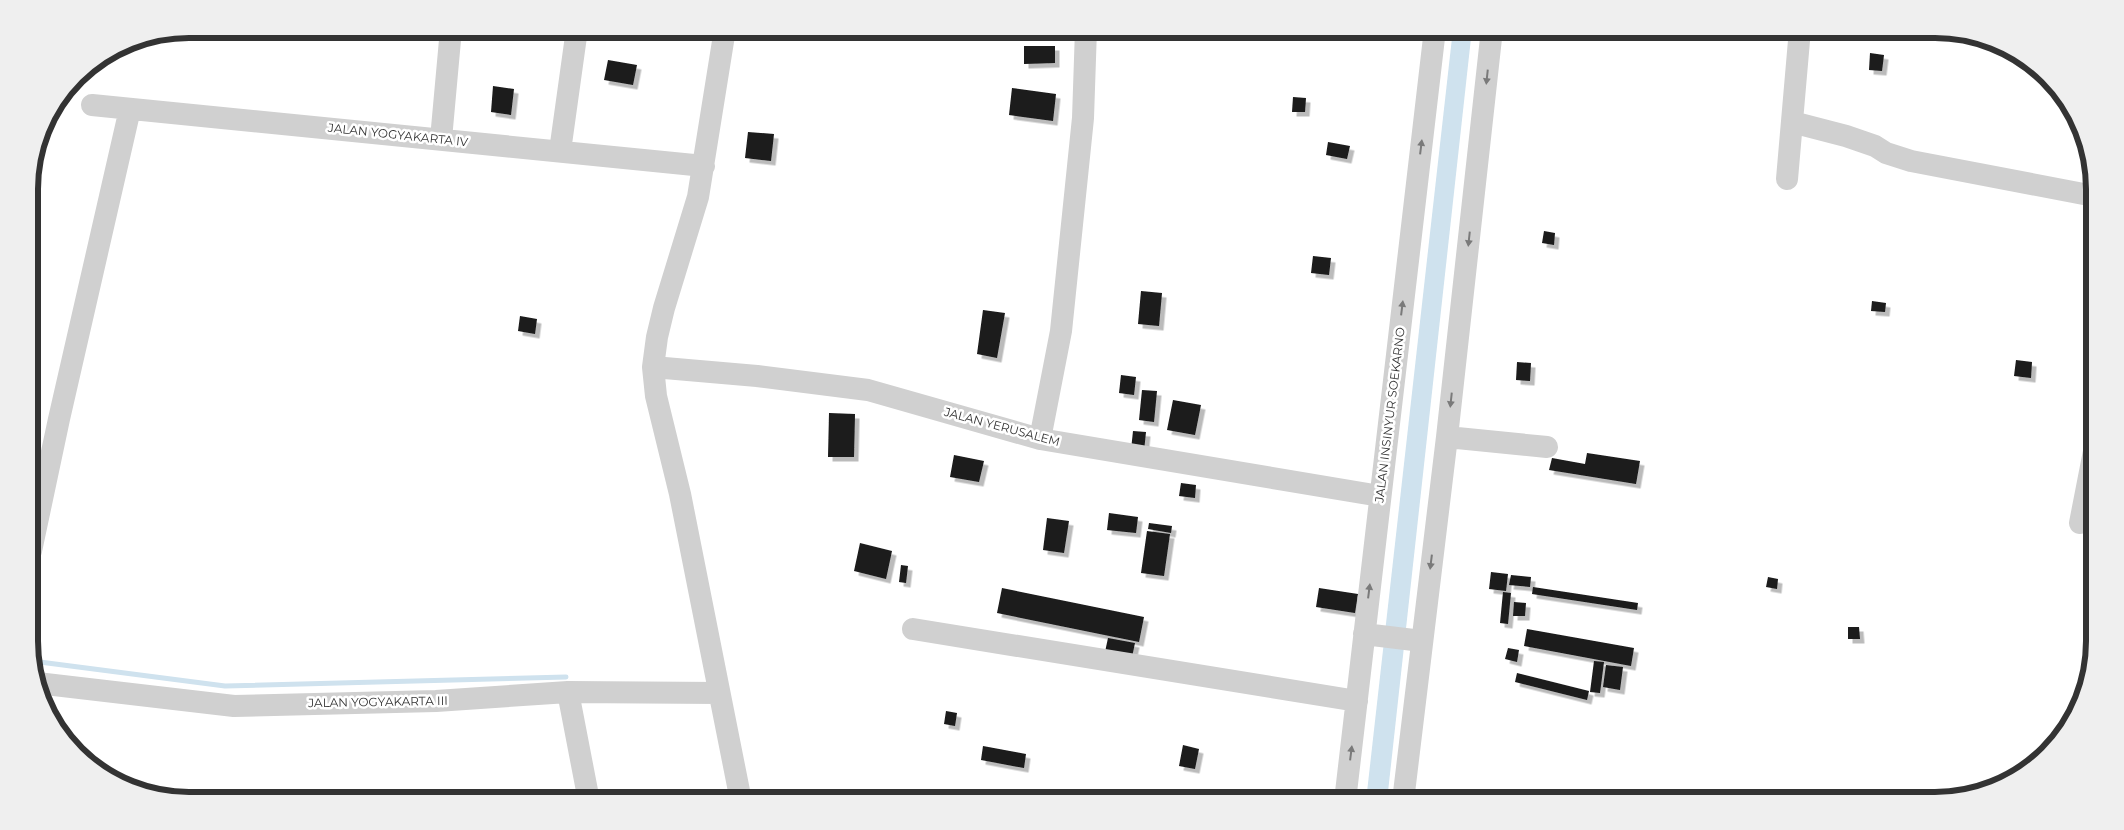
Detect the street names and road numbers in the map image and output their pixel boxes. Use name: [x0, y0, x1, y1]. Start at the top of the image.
street label: JALAN YOGYAKARTA IV: [326, 120, 469, 149]
street label: JALAN INSINYUR SOEKARNO: [1371, 326, 1408, 504]
street label: JALAN YERUSALEM: [942, 404, 1062, 449]
street label: JALAN YOGYAKARTA III: [307, 693, 448, 710]

